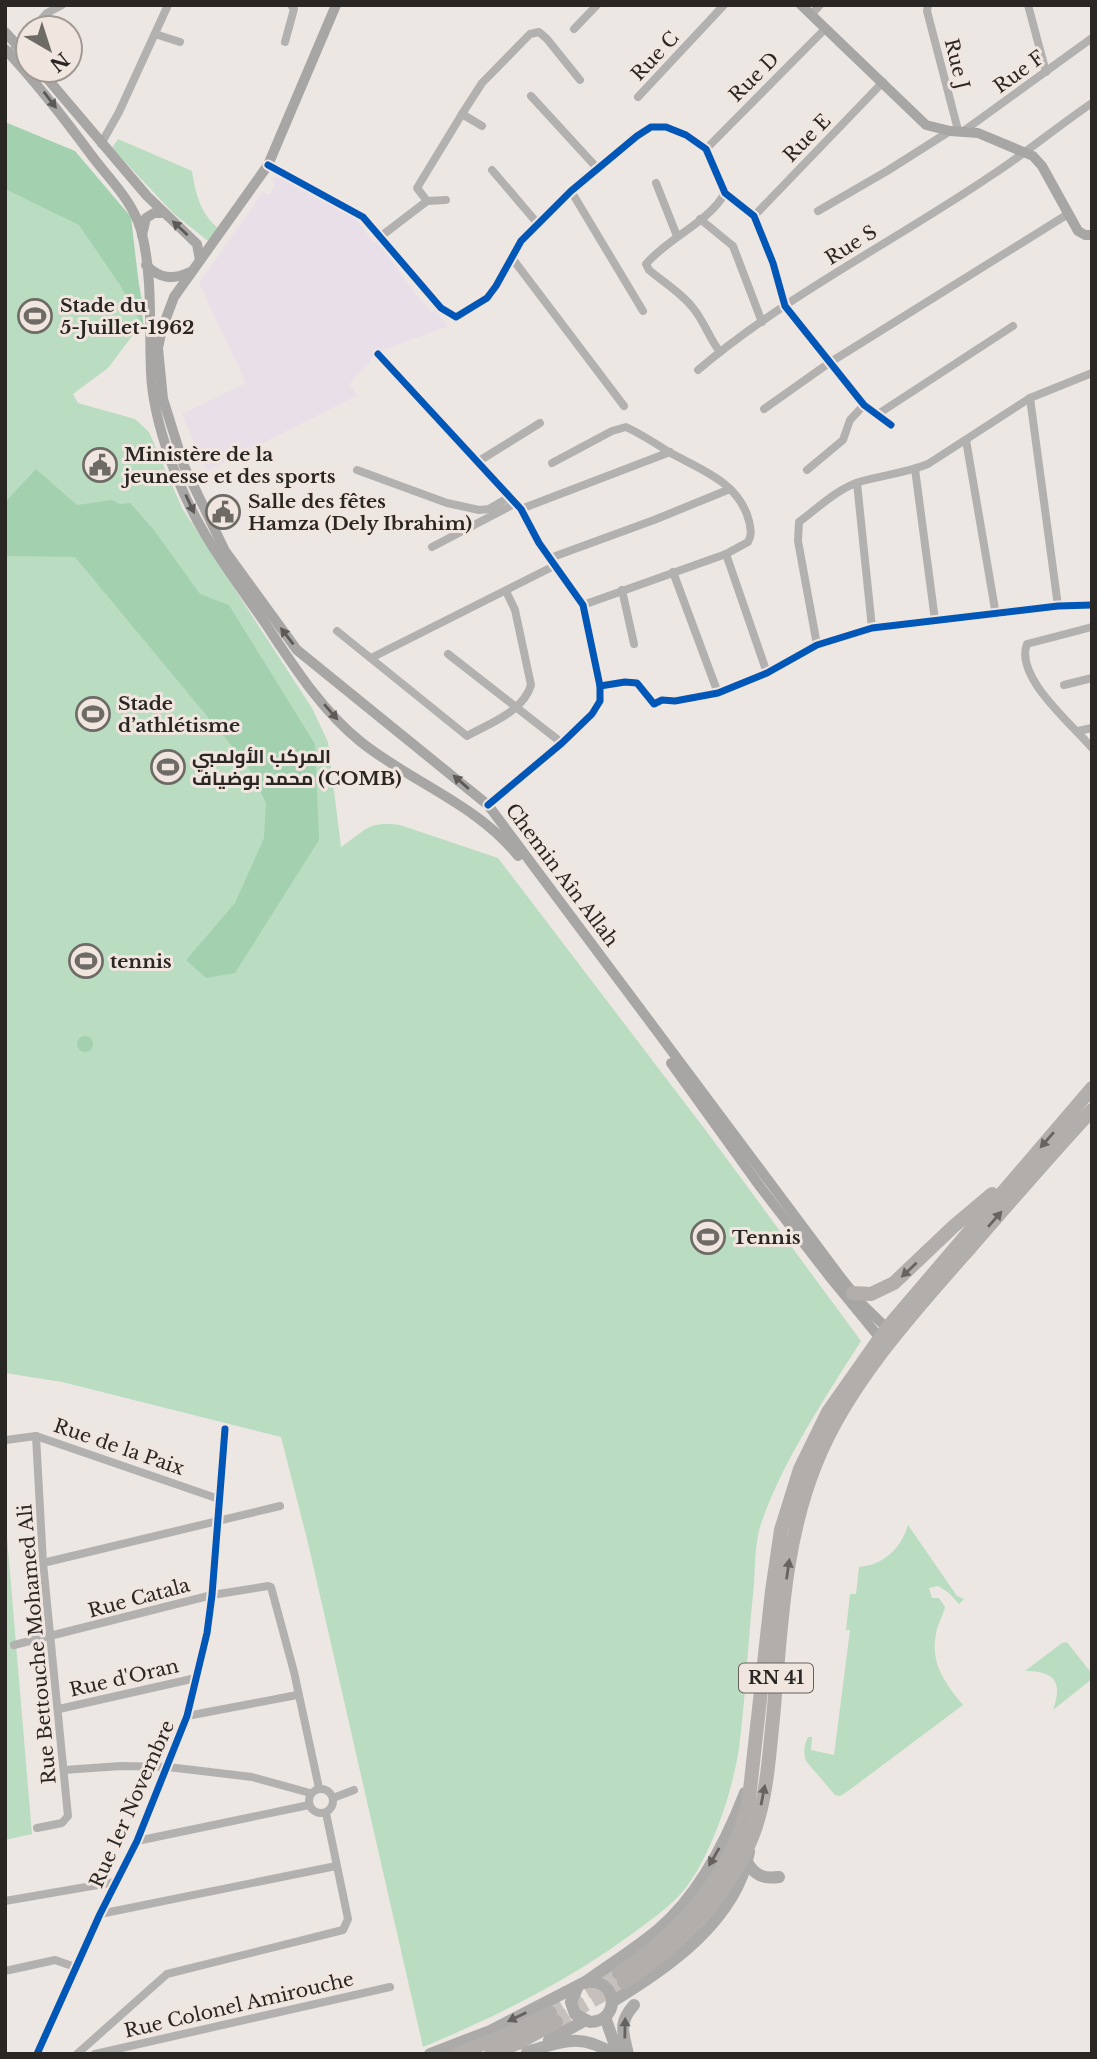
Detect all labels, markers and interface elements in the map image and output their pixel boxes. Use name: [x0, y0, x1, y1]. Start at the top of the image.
north arrow: [14, 14, 84, 84]
street label: Rue C: [626, 26, 684, 86]
street label: Rue J: [940, 36, 974, 92]
street label: Rue F: [989, 46, 1049, 98]
text: N: [45, 47, 74, 76]
street label: Rue D: [724, 47, 784, 107]
one-way arrow: [43, 91, 57, 109]
street label: Rue E: [779, 109, 835, 167]
street label: Rue S: [821, 220, 881, 270]
one-way arrow: [172, 221, 189, 237]
place label: Stade du 5-Juillet-1962: [60, 294, 194, 339]
sports icon: Stade du 5-Juillet-1962: [16, 297, 54, 335]
place label: Ministère de la jeunesse et des sports: [121, 443, 336, 488]
public building icon: Ministère de la jeunesse et des sports: [81, 446, 119, 484]
place label: Salle des fêtes Hamza (Dely Ibrahim): [248, 490, 472, 535]
one-way arrow: [185, 493, 196, 514]
public building icon: Salle des fêtes Hamza (Dely Ibrahim): [204, 493, 242, 531]
one-way arrow: [280, 627, 294, 646]
place label: Stade d’athlétisme: [118, 692, 240, 737]
sports icon: Stade d’athlétisme: [74, 695, 112, 733]
one-way arrow: [322, 703, 338, 720]
place label: المركب الأولمبي محمد بوضياف (COMB): [192, 745, 402, 790]
sports icon: المركب الأولمبي محمد بوضياف (COMB): [149, 748, 187, 786]
one-way arrow: [453, 775, 470, 790]
street label: Chemin Aîn Allah: [501, 799, 623, 951]
sports icon: tennis: [67, 942, 105, 980]
place label: tennis: [110, 950, 172, 973]
one-way arrow: [1040, 1131, 1055, 1148]
one-way arrow: [987, 1210, 1003, 1228]
sports icon: Tennis: [689, 1218, 727, 1256]
place label: Tennis: [732, 1226, 801, 1249]
one-way arrow: [900, 1262, 918, 1278]
street label: Rue de la Paix: [51, 1414, 188, 1480]
street label: Rue Bettouche Mohamed Ali: [13, 1503, 61, 1785]
one-way arrow: [783, 1558, 794, 1580]
street label: Rue Catala: [86, 1573, 193, 1623]
street label: Rue d'Oran: [67, 1654, 181, 1702]
road number: RN 41: [739, 1664, 813, 1693]
street label: Rue 1er Novembre: [85, 1717, 179, 1891]
one-way arrow: [758, 1784, 769, 1806]
one-way arrow: [708, 1848, 720, 1867]
street label: Rue Colonel Amirouche: [122, 1967, 356, 2043]
one-way arrow: [507, 2011, 527, 2022]
one-way arrow: [619, 2017, 631, 2039]

